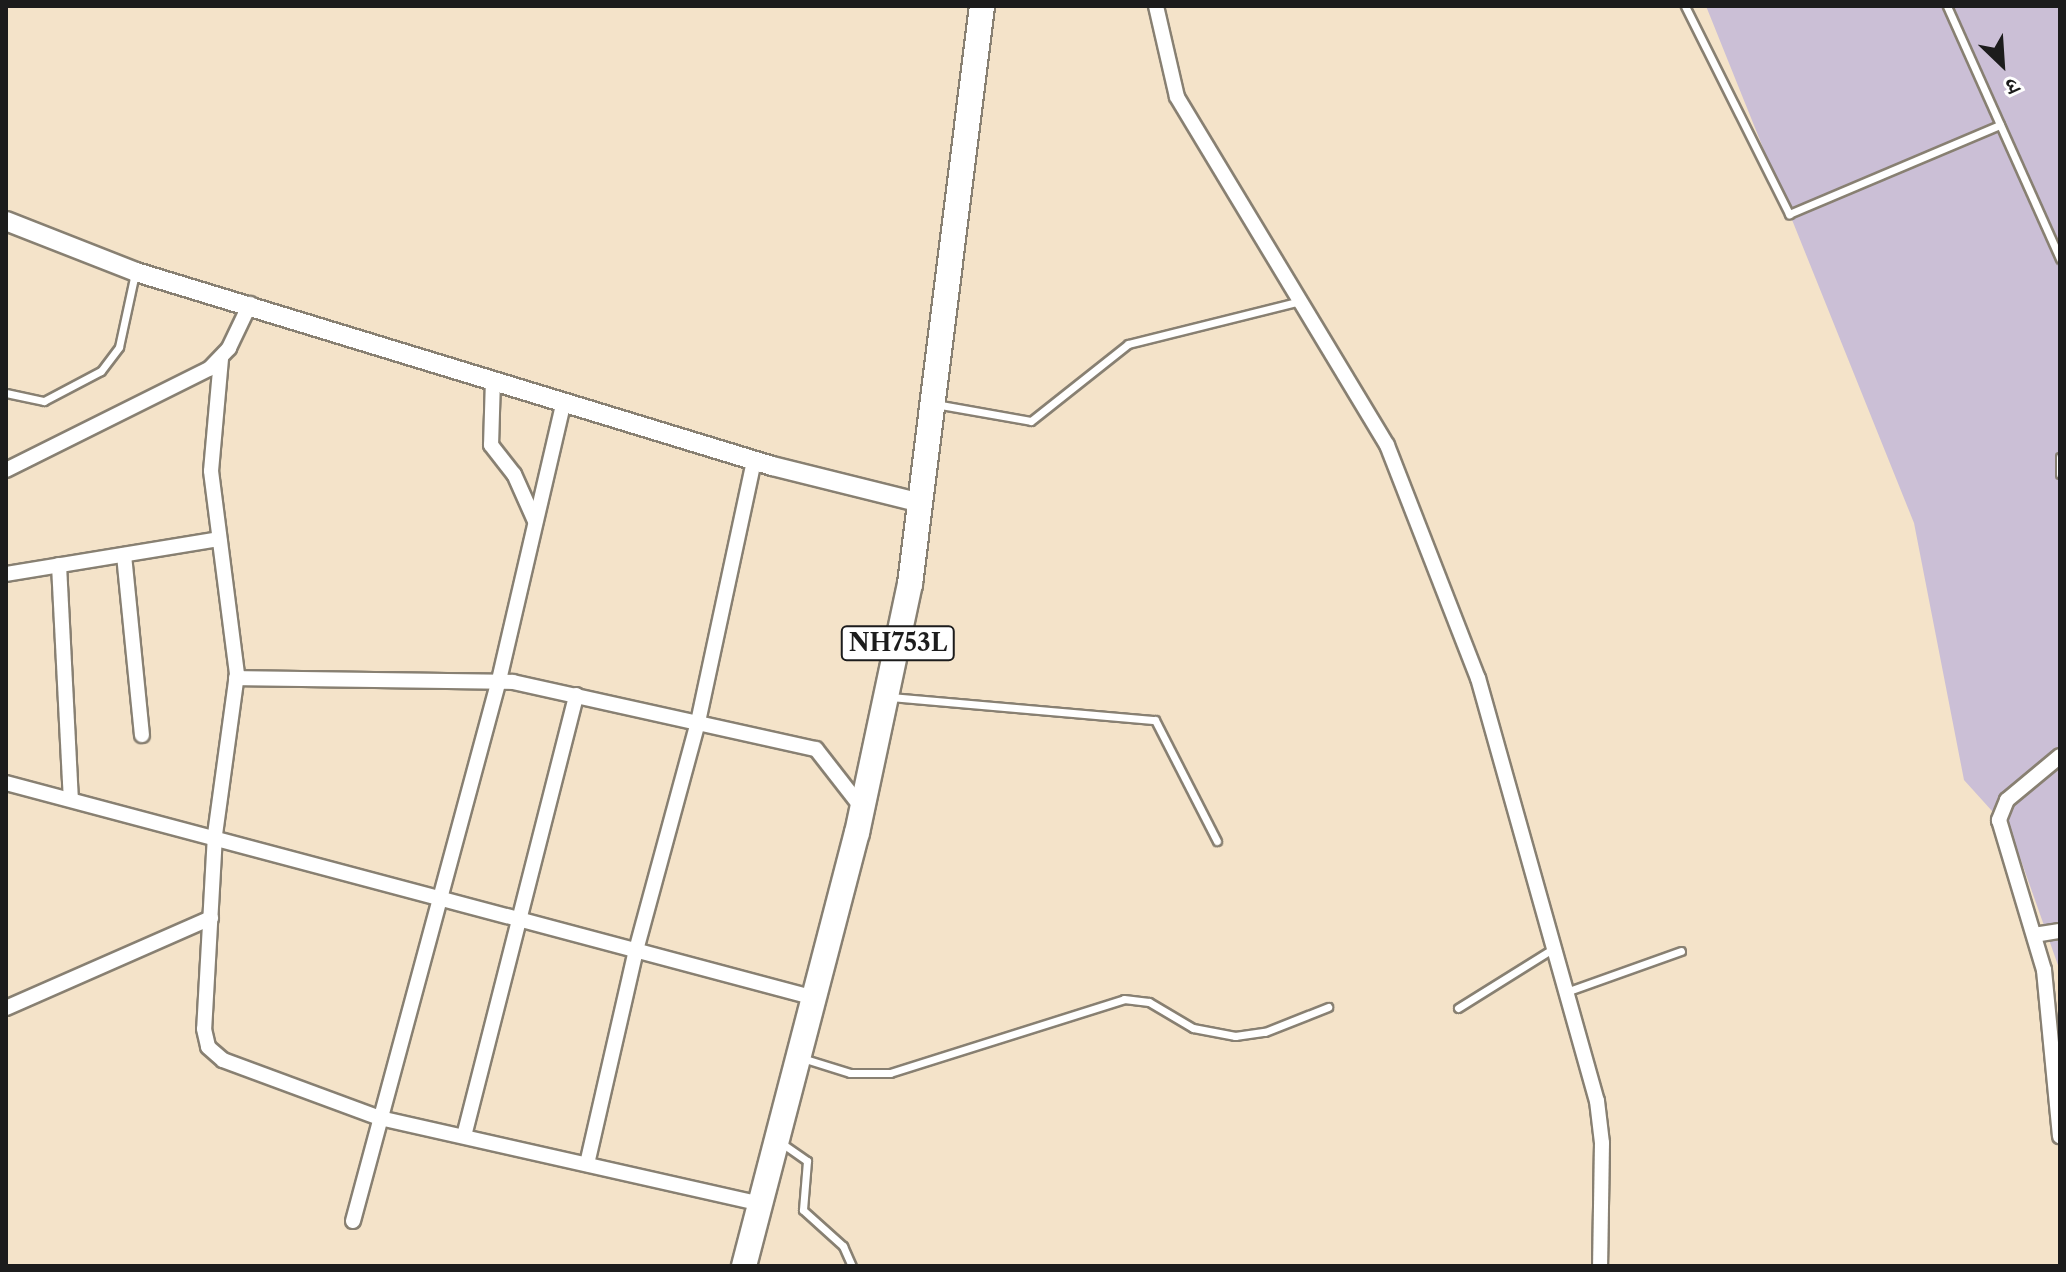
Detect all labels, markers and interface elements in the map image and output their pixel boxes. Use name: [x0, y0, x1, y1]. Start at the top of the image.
north arrow: [1962, 24, 2042, 104]
text: उ: [2002, 72, 2023, 101]
road number: NH753L: [840, 623, 956, 663]

